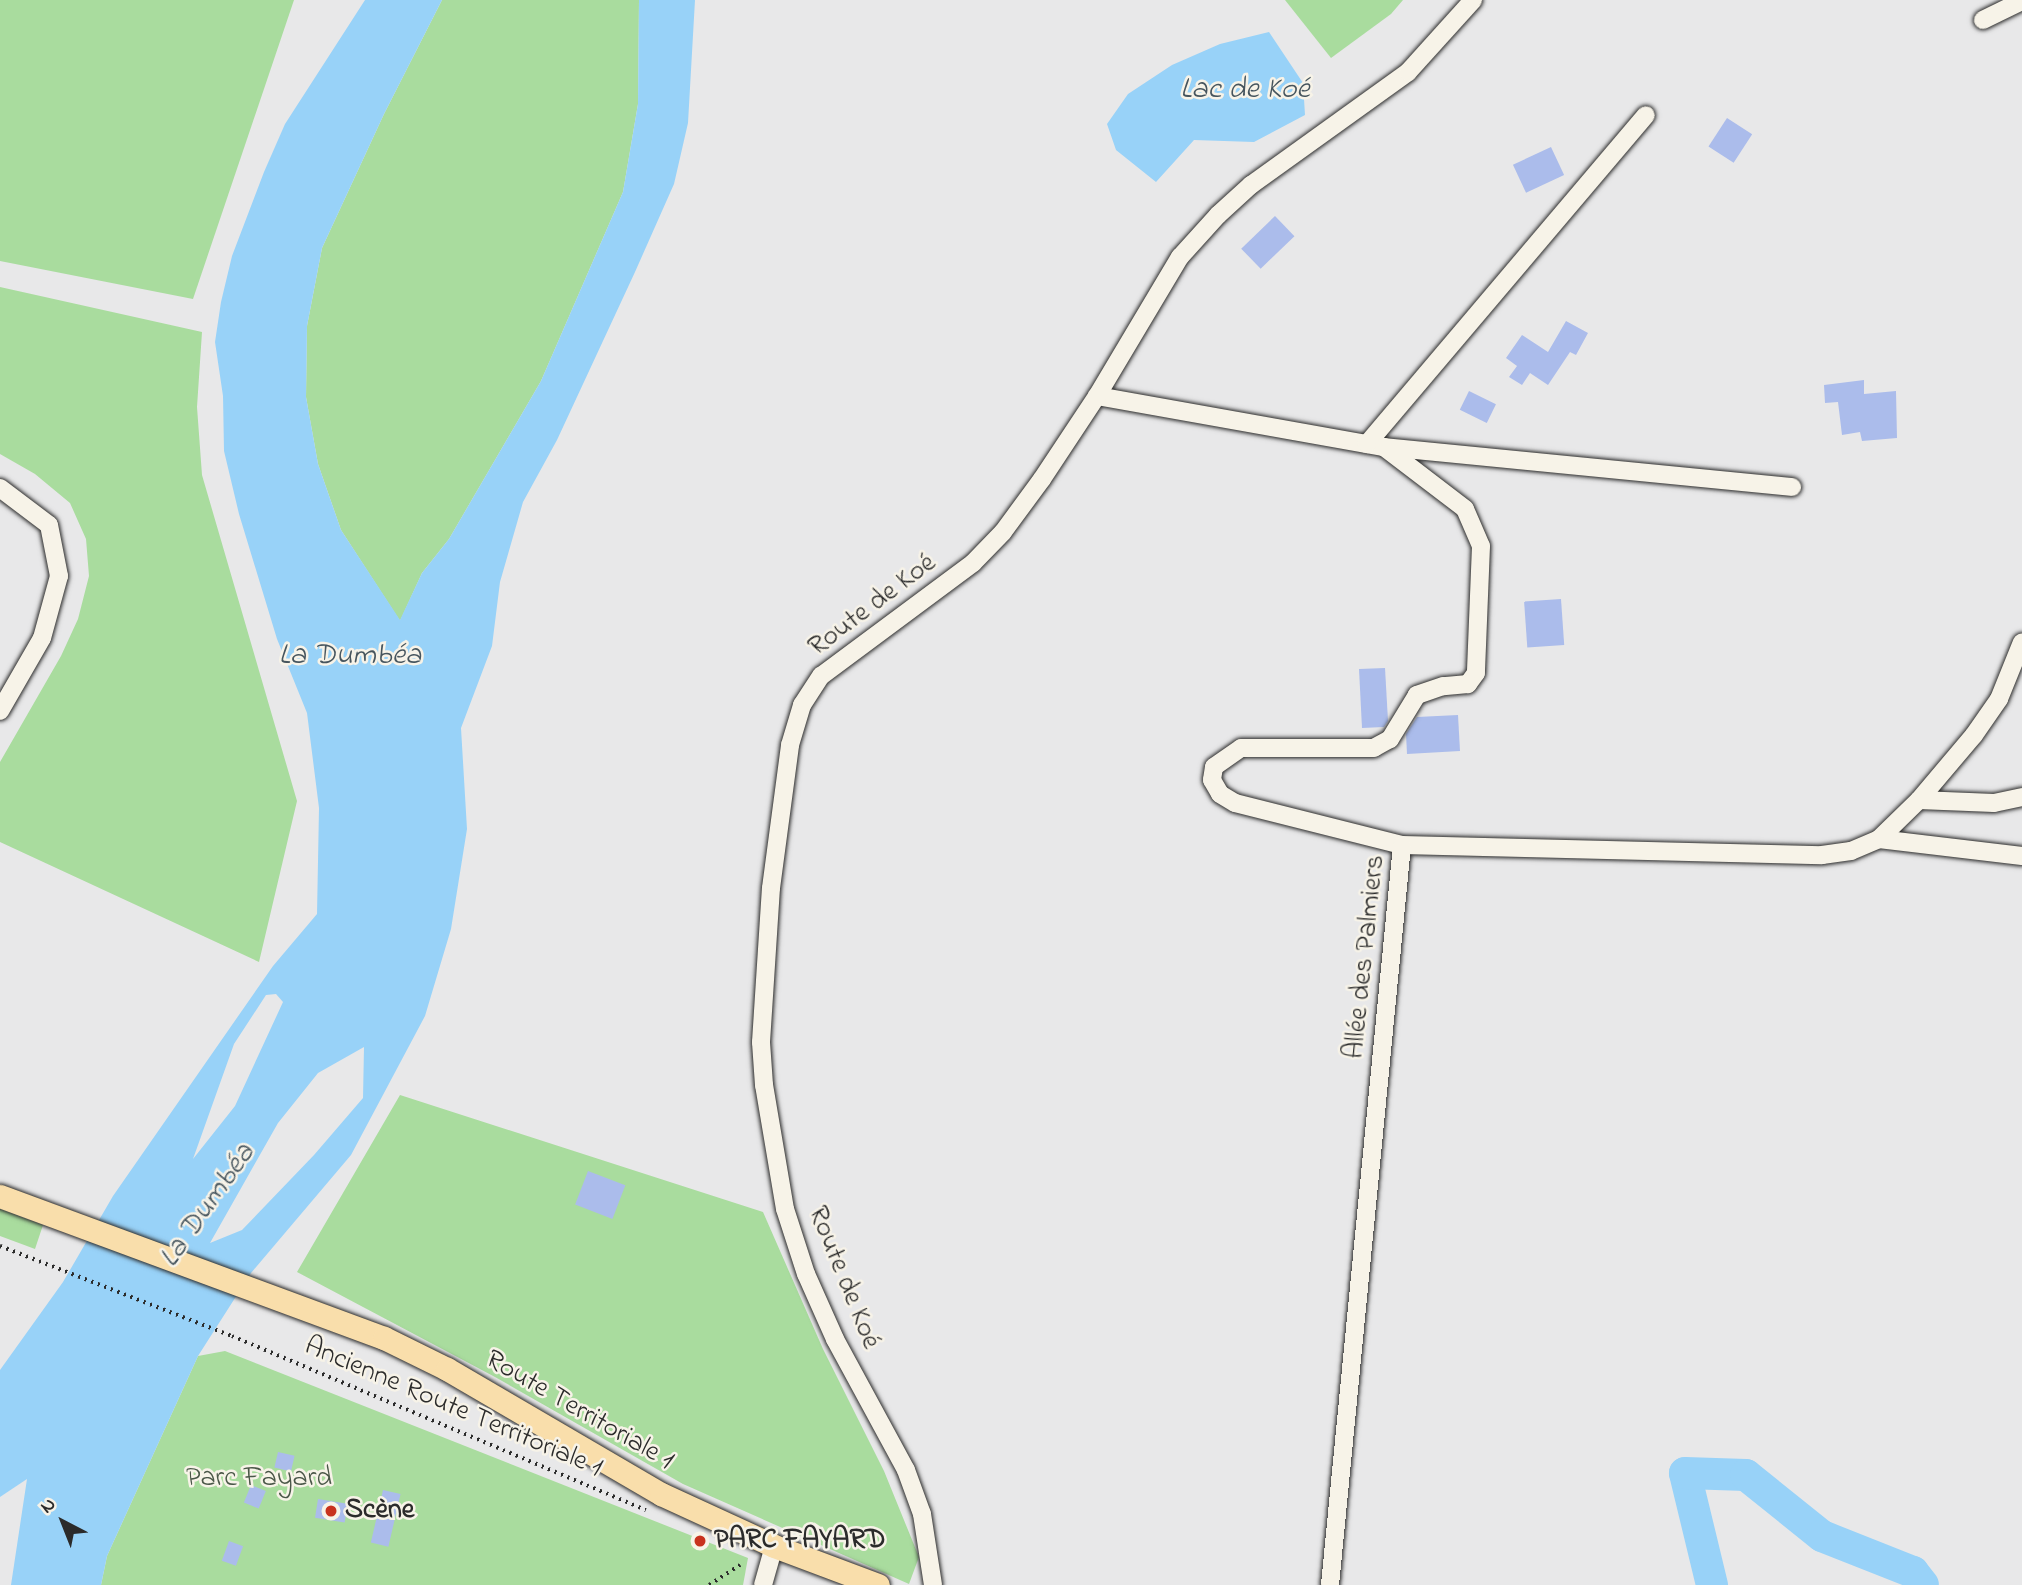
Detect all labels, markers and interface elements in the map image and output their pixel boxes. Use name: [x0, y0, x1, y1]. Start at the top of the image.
water label: Lac de Koé: [1180, 72, 1310, 108]
street label: Route de Koé: [803, 547, 943, 665]
water label: La Dumbéa: [279, 638, 421, 674]
street label: Allée des Palmiers: [1339, 853, 1393, 1061]
water label: La Dumbéa: [152, 1137, 264, 1275]
street label: Route de Koé: [799, 1202, 887, 1354]
street label: Ancienne Route Territoriale 1: [299, 1330, 607, 1486]
street label: Route Territoriale 1: [479, 1343, 679, 1479]
park label: Parc Fayard: [186, 1462, 332, 1496]
north arrow: [28, 1487, 98, 1557]
text: N: [35, 1492, 62, 1520]
place label: Scène: [345, 1494, 414, 1528]
marker: Scène: [323, 1503, 339, 1519]
place label: PARC FAYARD: [714, 1524, 885, 1558]
marker: PARC FAYARD: [692, 1533, 708, 1549]

